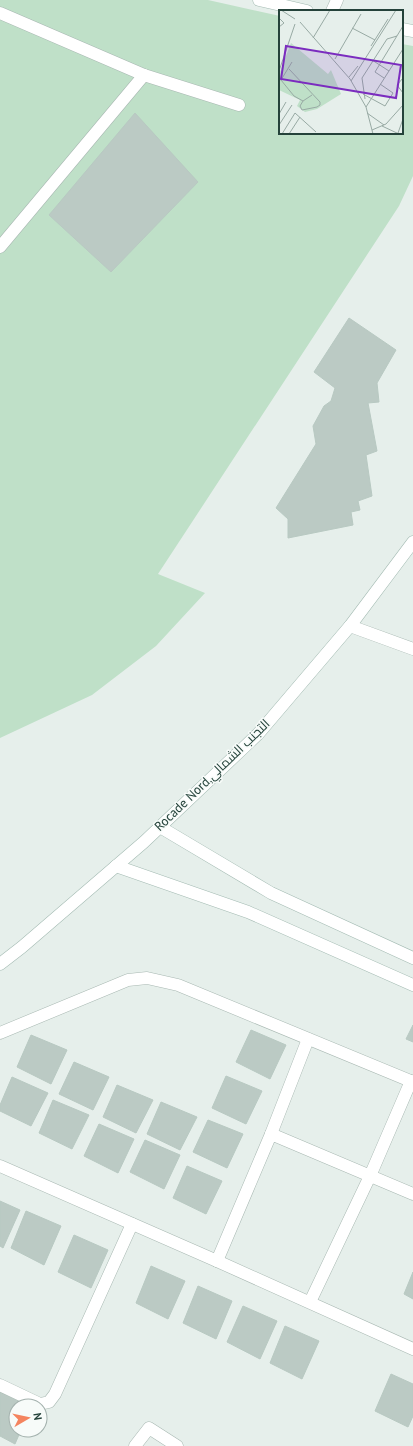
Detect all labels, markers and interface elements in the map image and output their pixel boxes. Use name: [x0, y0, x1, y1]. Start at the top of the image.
inset map: [279, 10, 403, 134]
street label: Rocade Nord,التجنب الشمالي: [151, 715, 275, 836]
north arrow: [8, 1398, 48, 1438]
text: N: [30, 1412, 45, 1421]

